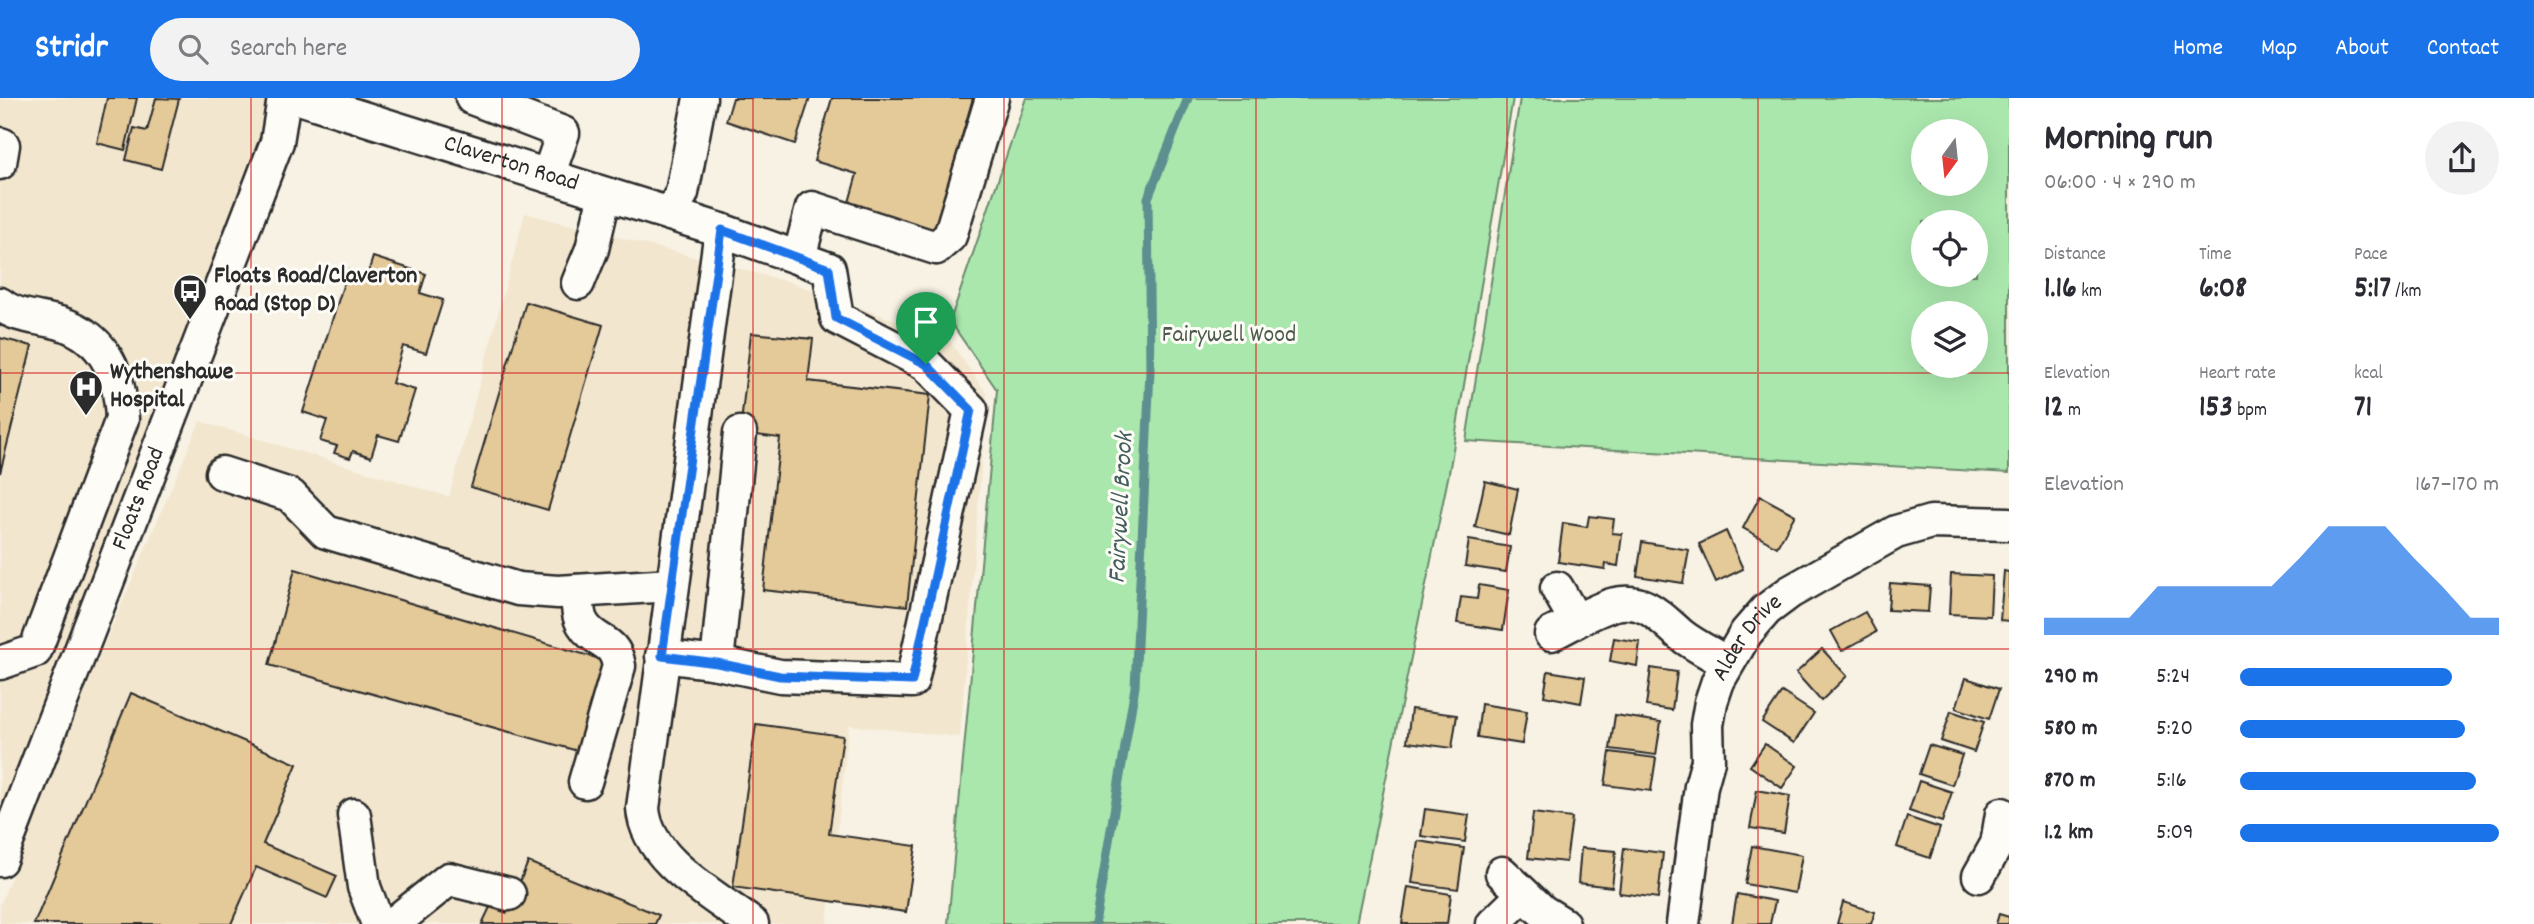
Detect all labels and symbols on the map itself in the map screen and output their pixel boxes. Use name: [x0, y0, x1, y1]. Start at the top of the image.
north arrow: [1911, 119, 1988, 196]
street label: Claverton Road: [439, 127, 582, 201]
place label: Floats Road/Claverton Road (Stop D): [214, 260, 417, 322]
bus stop icon: Floats Road/Claverton Road (Stop D): [171, 272, 209, 321]
pin: [896, 292, 956, 364]
park label: Fairywell Wood: [1162, 319, 1296, 353]
place label: Wythenshawe Hospital: [110, 356, 234, 418]
hospital icon: Wythenshawe Hospital: [67, 368, 105, 417]
water label: Fairywell Brook: [1100, 429, 1145, 584]
street label: Floats Road: [104, 443, 175, 555]
street label: Alder Drive: [1704, 586, 1790, 688]

